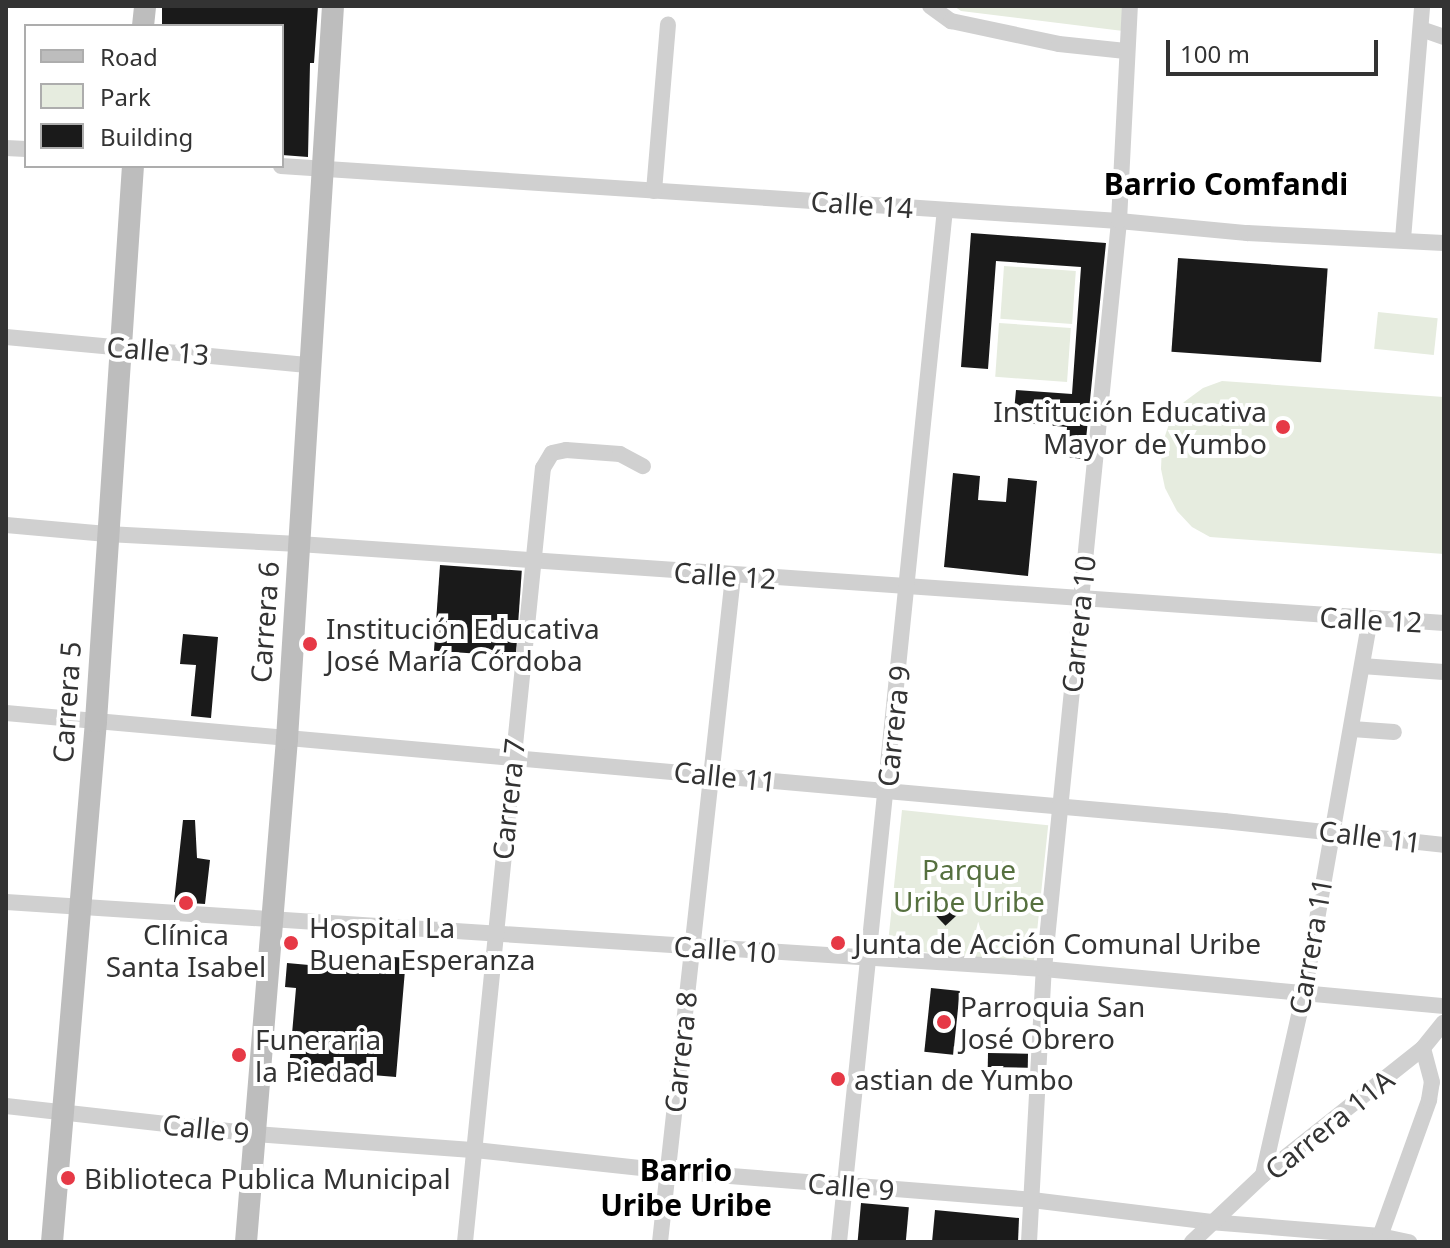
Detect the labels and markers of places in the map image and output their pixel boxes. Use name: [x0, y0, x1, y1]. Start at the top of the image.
place label: Institución Educativa Mayor de Yumbo: [993, 394, 1267, 460]
marker: Institución Educativa Mayor de Yumbo: [1274, 418, 1292, 436]
place label: Institución Educativa José María Córdoba: [326, 611, 600, 677]
marker: Institución Educativa José María Córdoba: [301, 635, 319, 653]
marker: Clínica Santa Isabel: [175, 892, 197, 914]
place label: Hospital La Buena Esperanza: [309, 910, 535, 976]
place label: Clínica Santa Isabel: [106, 917, 266, 983]
place label: Junta de Acción Comunal Uribe: [854, 926, 1261, 960]
marker: Hospital La Buena Esperanza: [280, 932, 302, 954]
marker: Junta de Acción Comunal Uribe: [829, 934, 847, 952]
place label: Parroquia San José Obrero: [960, 989, 1145, 1055]
marker: Parroquia San José Obrero: [935, 1013, 953, 1031]
place label: Funeraria la Piedad: [255, 1022, 381, 1088]
marker: Funeraria la Piedad: [230, 1046, 248, 1064]
place label: astian de Yumbo: [854, 1062, 1074, 1096]
marker: astian de Yumbo: [829, 1070, 847, 1088]
place label: Biblioteca Publica Municipal: [84, 1161, 451, 1195]
marker: Biblioteca Publica Municipal: [59, 1169, 77, 1187]

